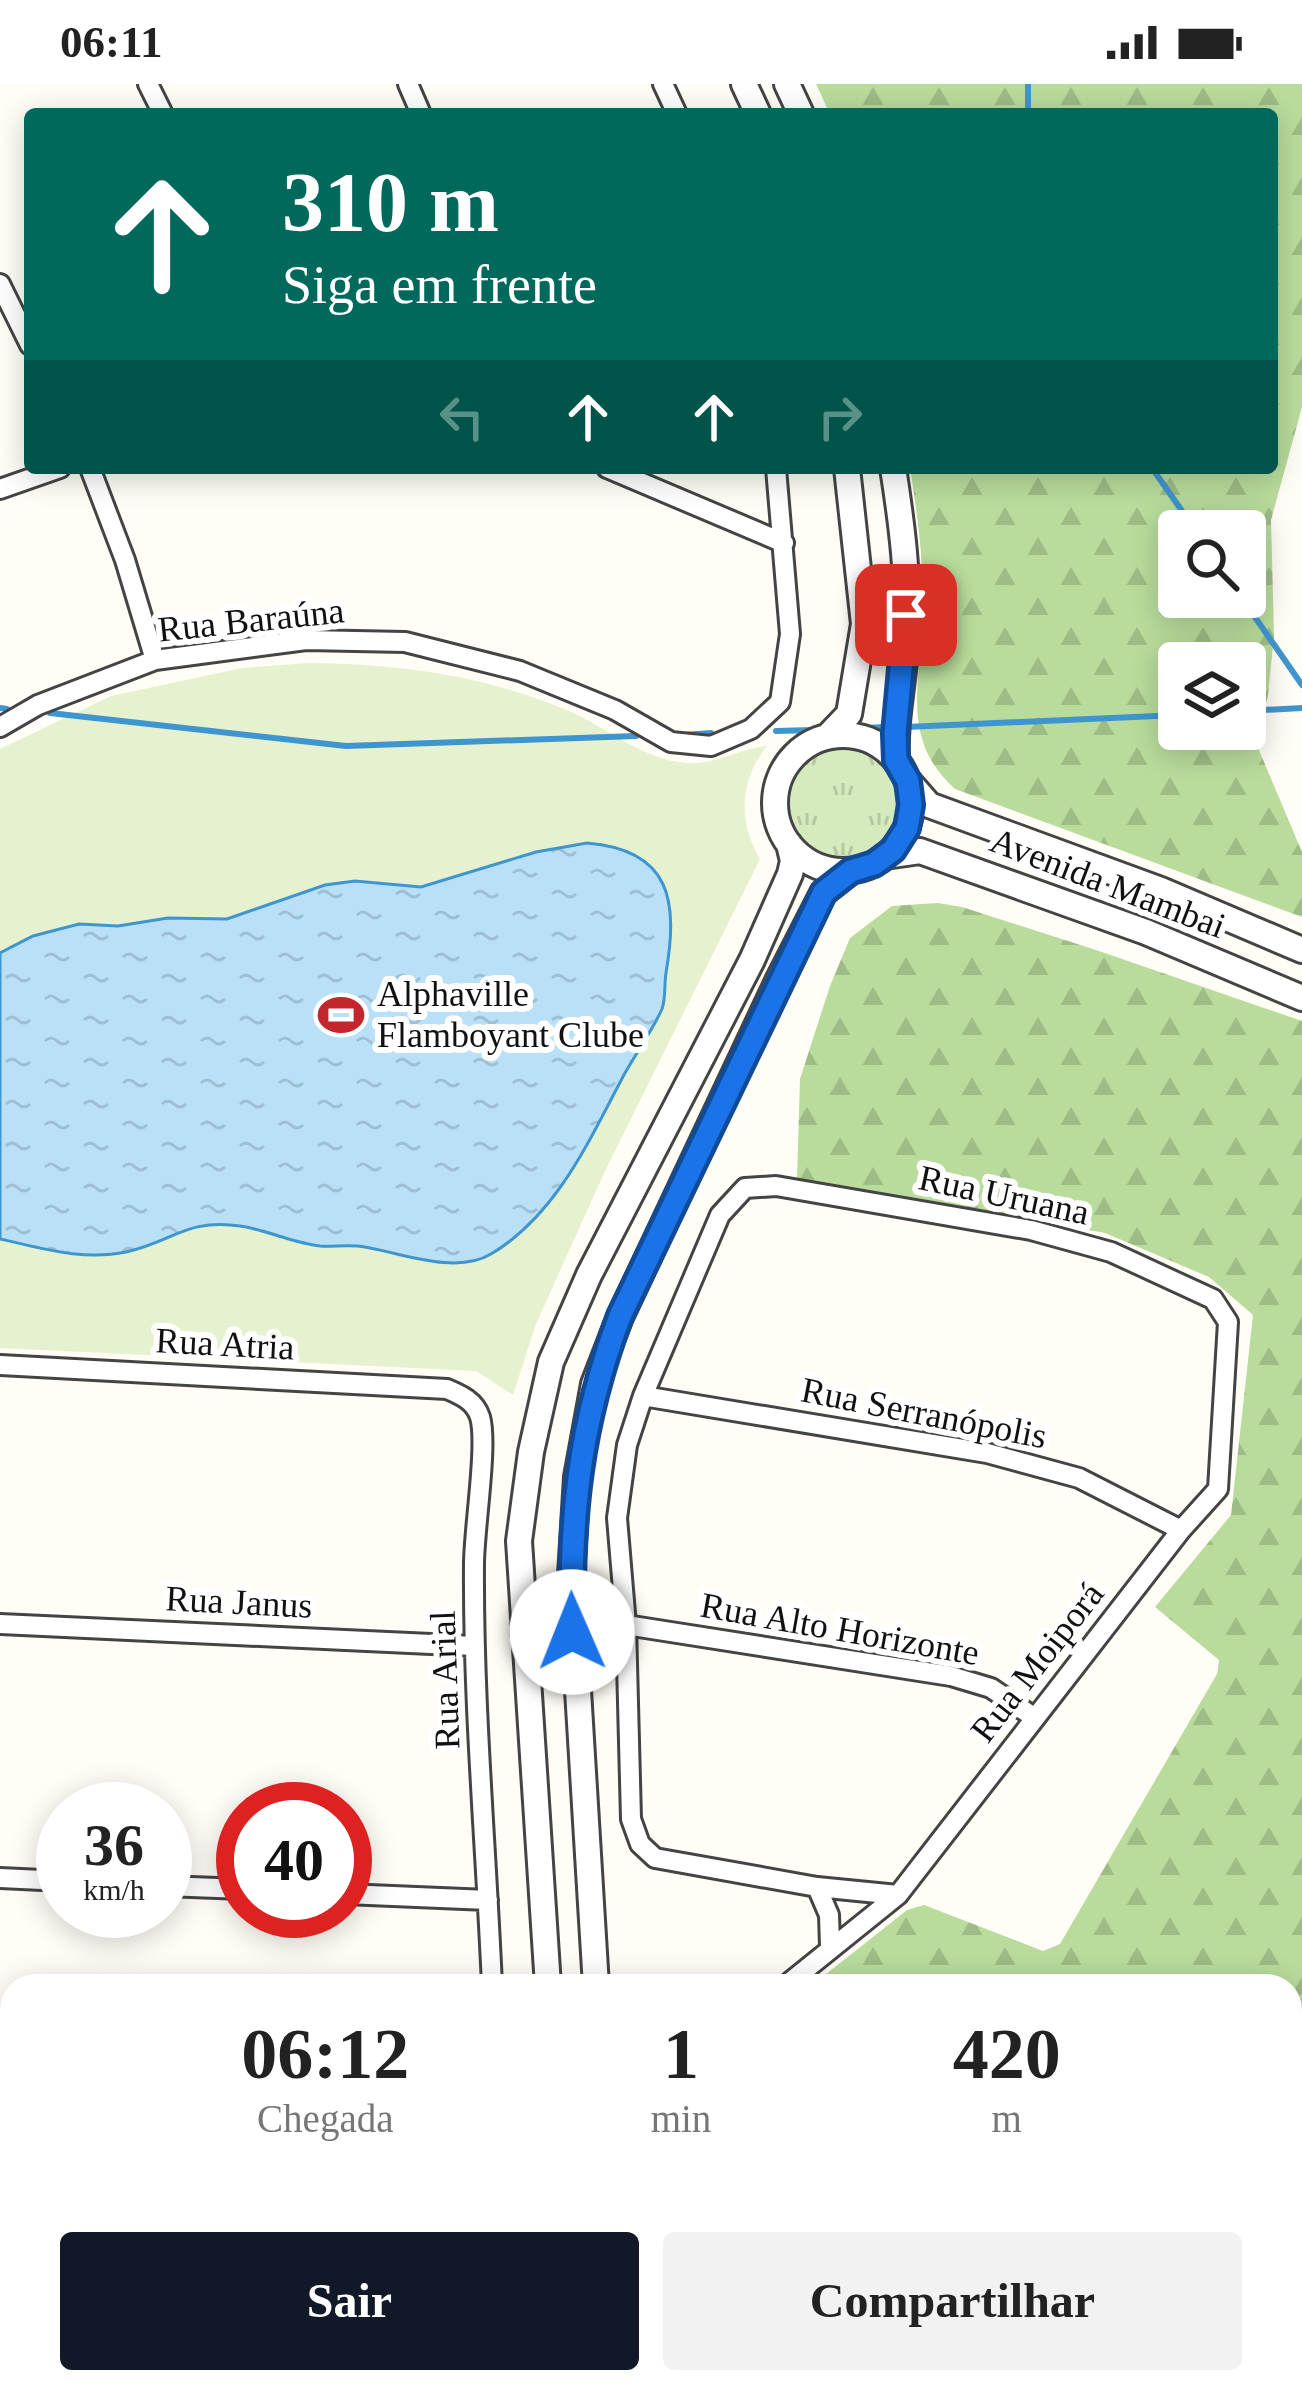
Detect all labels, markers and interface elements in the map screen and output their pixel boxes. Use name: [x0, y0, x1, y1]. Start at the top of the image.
text: 06:11: [60, 17, 163, 67]
icon: ahead: [84, 156, 240, 312]
text: 310 m: [282, 156, 499, 249]
text: Siga em frente: [282, 255, 597, 315]
icon: left: [429, 384, 495, 450]
icon: ahead: [555, 384, 621, 450]
icon: ahead: [681, 384, 747, 450]
icon: right: [807, 384, 873, 450]
map controls: [1158, 510, 1266, 750]
button: search: [1158, 510, 1266, 618]
pin: [855, 564, 957, 666]
icon: arrive: [873, 582, 939, 648]
street label: Rua Baraúna: [156, 590, 346, 650]
button: layers: [1158, 642, 1266, 750]
street label: Avenida Mambai: [985, 820, 1231, 946]
place label: Alphaville Flamboyant Clube: [377, 974, 644, 1055]
sports icon: Alphaville Flamboyant Clube: [316, 990, 366, 1040]
street label: Rua Uruana: [915, 1157, 1093, 1233]
street label: Rua Atria: [155, 1320, 295, 1368]
street label: Rua Serranópolis: [798, 1370, 1050, 1456]
position arrow: [509, 1569, 635, 1695]
street label: Rua Moiporá: [962, 1574, 1112, 1750]
street label: Rua Janus: [165, 1578, 313, 1626]
street label: Rua Alto Horizonte: [698, 1585, 982, 1673]
street label: Rua Arial: [423, 1610, 467, 1750]
speed limit sign: 40: [216, 1782, 372, 1938]
text: 36: [84, 1812, 144, 1878]
text: km/h: [83, 1873, 145, 1906]
text: 06:12: [241, 2014, 409, 2094]
text: 1: [663, 2014, 699, 2094]
text: 420: [953, 2014, 1061, 2094]
text: Chegada: [257, 2097, 394, 2140]
text: min: [651, 2097, 711, 2140]
text: m: [991, 2097, 1022, 2140]
button: Sair: [60, 2232, 639, 2370]
button: Compartilhar: [663, 2232, 1242, 2370]

